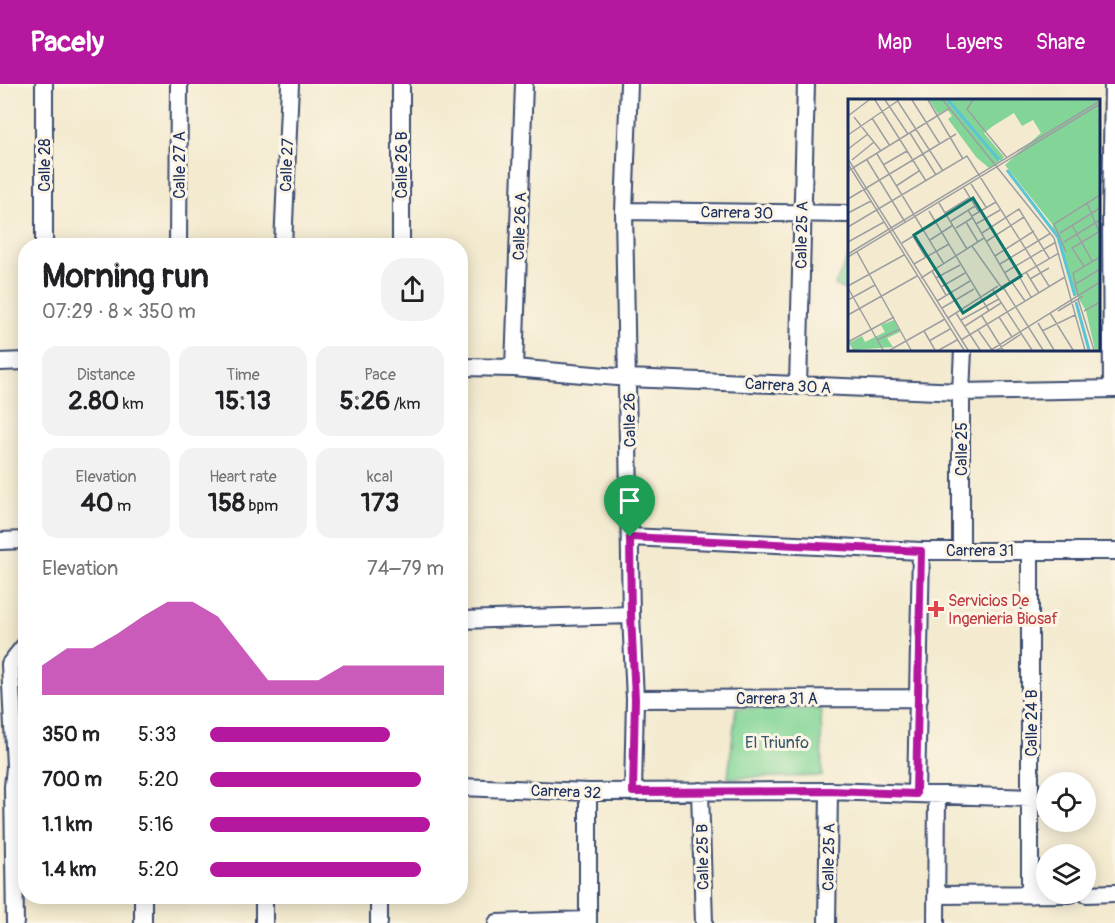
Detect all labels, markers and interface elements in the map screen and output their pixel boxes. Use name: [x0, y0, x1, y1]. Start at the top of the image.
text: Pacely: [30, 25, 104, 60]
text: Map: [877, 29, 912, 56]
text: Layers: [945, 29, 1003, 56]
text: Share: [1036, 29, 1085, 56]
inset map: [848, 99, 1100, 351]
street label: Calle 27 A: [170, 131, 190, 199]
street label: Calle 26 B: [392, 131, 412, 199]
street label: Calle 27: [276, 137, 298, 192]
street label: Calle 28: [35, 138, 55, 192]
street label: Calle 26 A: [509, 192, 531, 261]
street label: Calle 25 A: [791, 201, 813, 269]
street label: Carrera 30: [700, 202, 774, 224]
text: Morning run: [42, 256, 209, 297]
button: share: [381, 258, 444, 321]
text: 07:29 · 8 × 350 m: [42, 299, 196, 324]
text: Distance: [77, 365, 135, 385]
text: Time: [226, 365, 260, 385]
text: Pace: [364, 365, 396, 385]
street label: Carrera 30 A: [744, 374, 832, 398]
text: 2.80: [68, 385, 119, 417]
text: 15:13: [215, 385, 271, 417]
text: 5:26: [340, 385, 390, 417]
street label: Calle 26: [620, 393, 640, 447]
text: km: [119, 394, 144, 414]
text: /km: [390, 394, 420, 414]
street label: Calle 25: [952, 422, 972, 476]
text: Elevation: [76, 467, 136, 487]
text: Heart rate: [209, 467, 277, 487]
text: kcal: [367, 467, 393, 487]
pin: [604, 475, 655, 537]
icon: arrive: [613, 484, 646, 517]
text: 40: [81, 487, 114, 519]
text: 158: [208, 487, 245, 519]
text: 173: [361, 487, 399, 519]
text: m: [114, 496, 131, 516]
text: bpm: [245, 496, 278, 516]
street label: Carrera 31: [946, 541, 1014, 561]
text: Elevation: [42, 556, 118, 581]
text: 74–79 m: [367, 556, 444, 581]
place label: Servicios De Ingenieria Biosaf: [948, 591, 1059, 629]
marker: Servicios De Ingenieria Biosaf: [929, 602, 943, 616]
street label: Carrera 31 A: [736, 689, 818, 709]
street label: Calle 24 B: [1022, 689, 1042, 757]
text: 350 m: [42, 722, 100, 747]
text: 5:33: [138, 722, 177, 747]
park label: El Triunfo: [745, 733, 809, 753]
text: 700 m: [42, 767, 102, 792]
text: 5:20: [138, 767, 179, 792]
map controls: [1036, 772, 1096, 904]
button: locate: [1036, 772, 1096, 832]
street label: Carrera 32: [530, 781, 602, 803]
text: 1.1 km: [42, 812, 92, 837]
text: 5:16: [138, 812, 174, 837]
street label: Calle 25 A: [818, 823, 840, 891]
street label: Calle 25 B: [692, 824, 714, 890]
button: layers: [1036, 844, 1096, 904]
text: 1.4 km: [42, 857, 96, 882]
text: 5:20: [138, 857, 179, 882]

